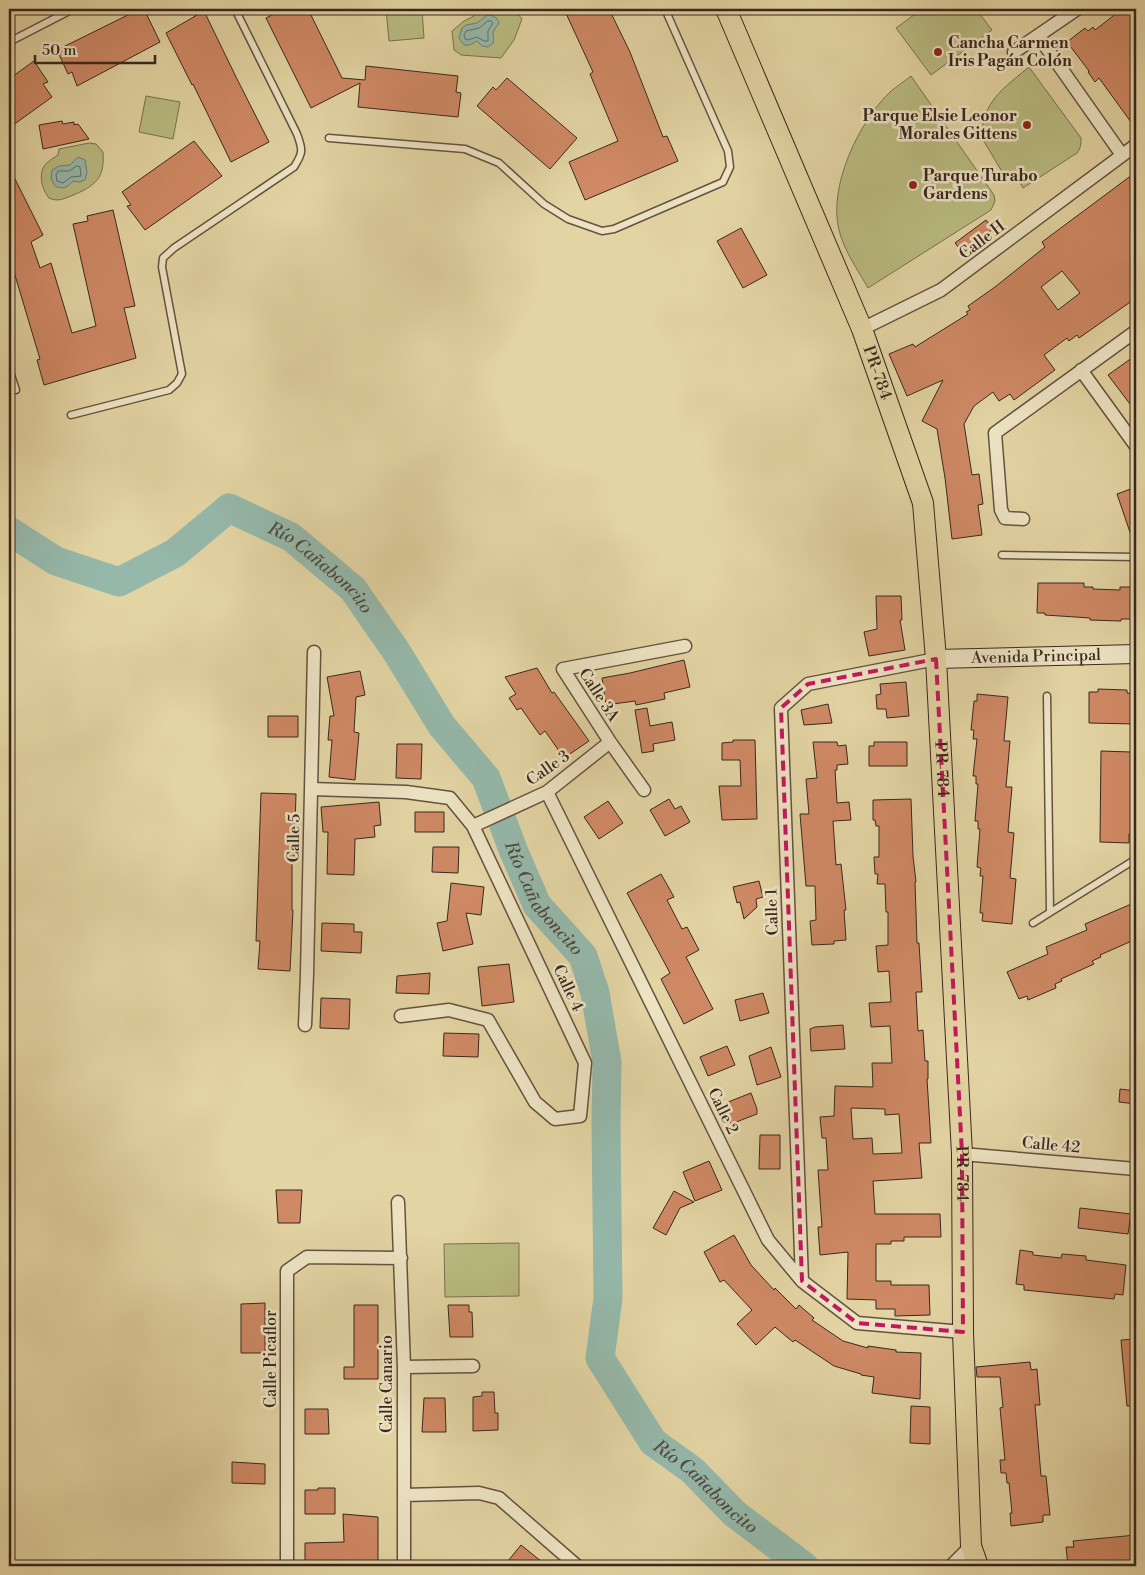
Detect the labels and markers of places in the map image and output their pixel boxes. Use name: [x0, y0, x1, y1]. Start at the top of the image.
place label: Cancha Carmen Iris Pagán Colón: [948, 33, 1072, 71]
marker: Cancha Carmen Iris Pagán Colón: [932, 46, 944, 58]
place label: Parque Elsie Leonor Morales Gittens: [863, 106, 1017, 144]
marker: Parque Elsie Leonor Morales Gittens: [1021, 119, 1033, 131]
place label: Parque Turabo Gardens: [923, 166, 1038, 204]
marker: Parque Turabo Gardens: [907, 179, 919, 191]

